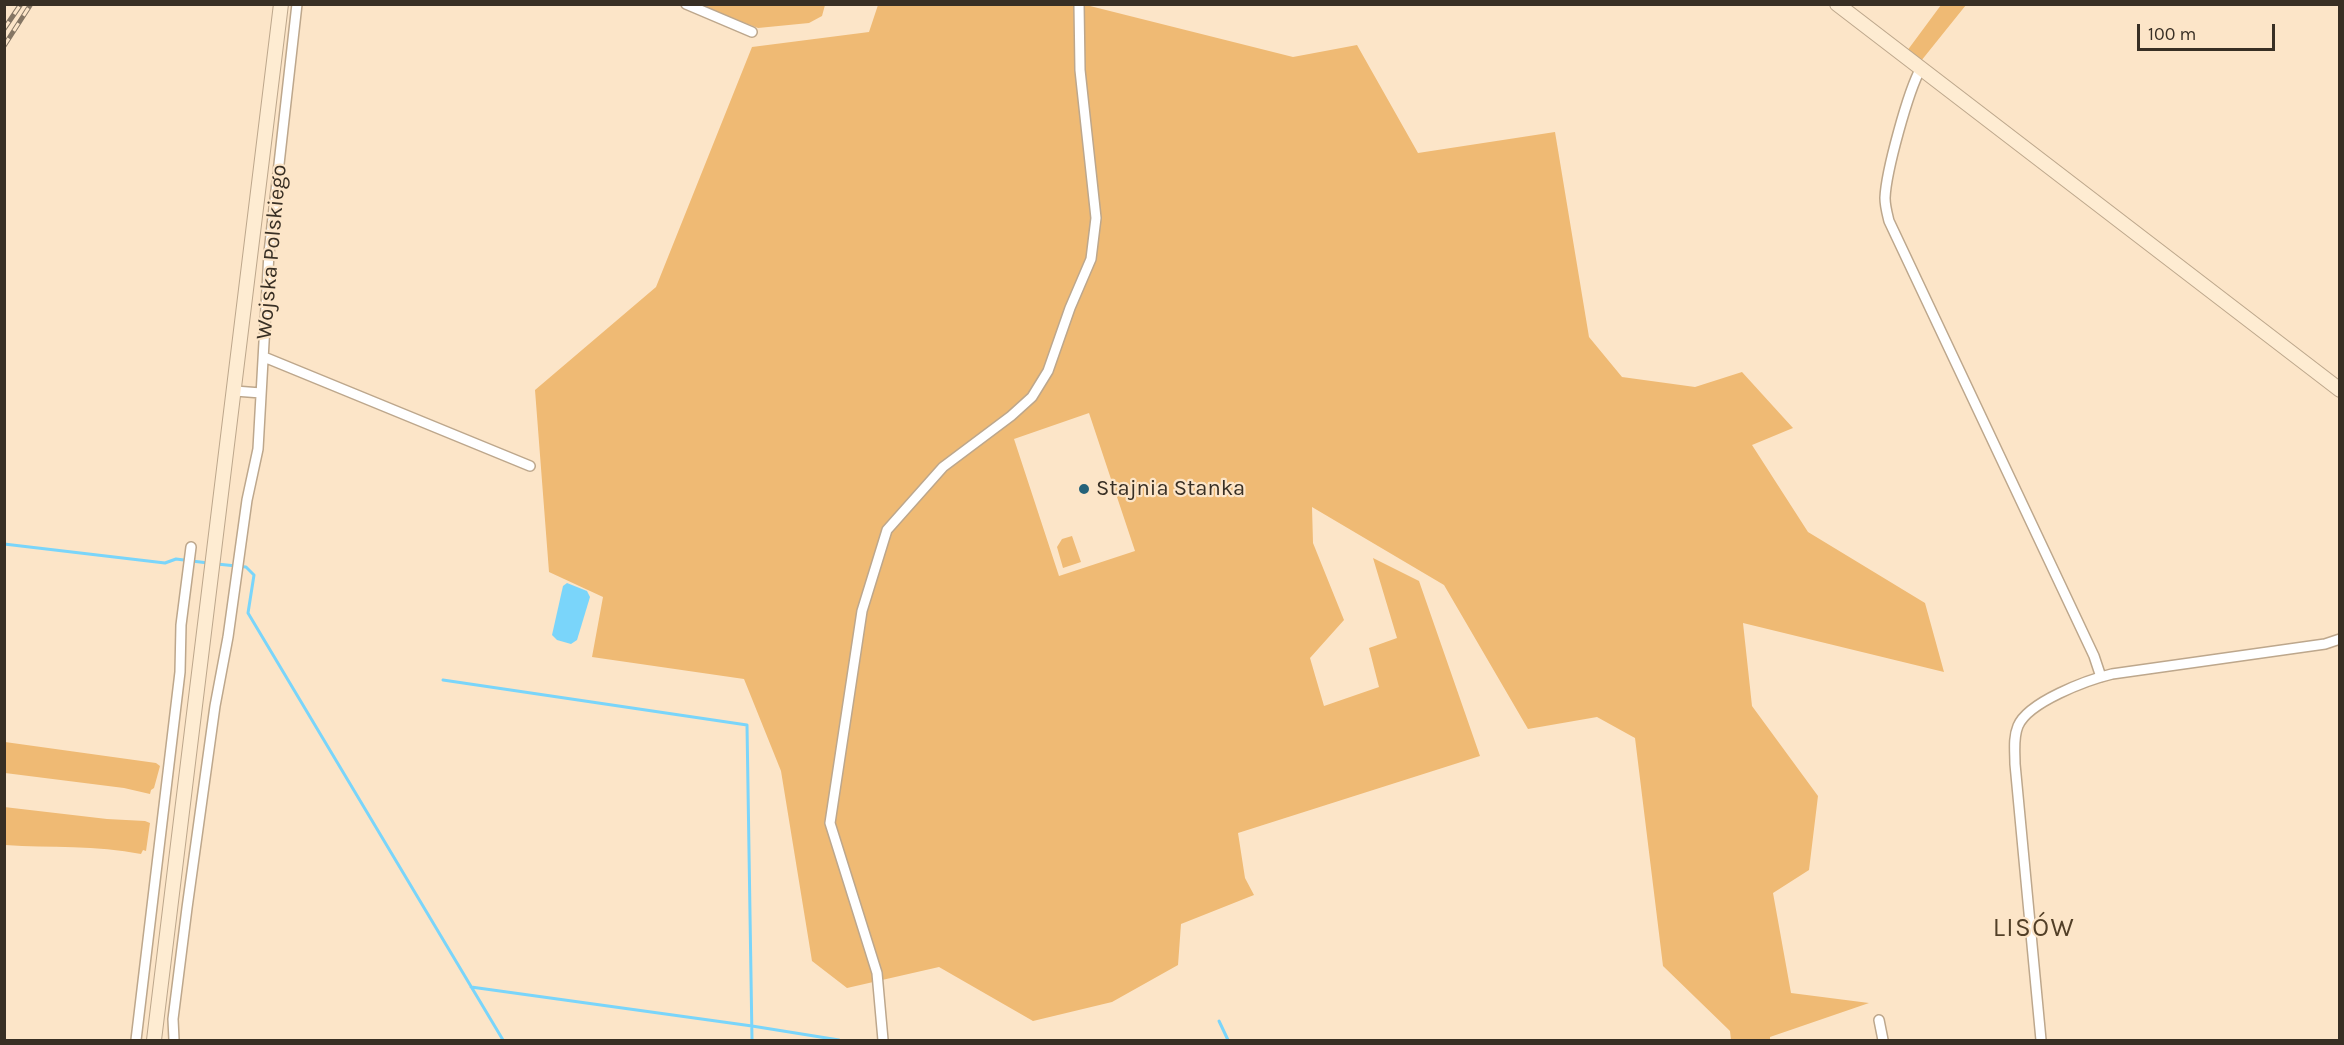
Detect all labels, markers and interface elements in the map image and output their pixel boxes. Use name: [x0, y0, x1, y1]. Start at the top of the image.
scale bar: [2140, 12, 2278, 50]
text: 100 m: [2148, 23, 2196, 45]
street label: Wojska Polskiego: [251, 163, 293, 341]
place label: Stajnia Stanka: [1096, 476, 1245, 502]
marker: Stajnia Stanka: [1077, 482, 1091, 496]
district label: LISÓW: [1993, 913, 2075, 945]

